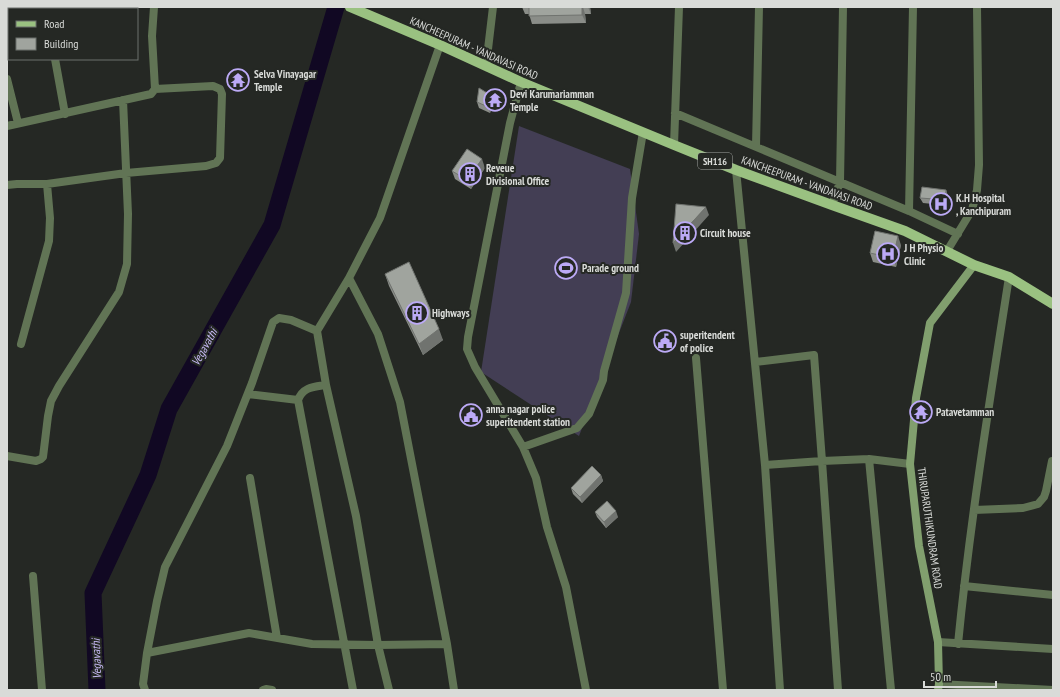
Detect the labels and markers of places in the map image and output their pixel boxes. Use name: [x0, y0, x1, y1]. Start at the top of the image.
temple icon: Selva Vinayagar Temple: [225, 67, 251, 93]
place label: Selva Vinayagar Temple: [254, 67, 317, 94]
temple icon: Devi Karumariamman Temple: [482, 87, 508, 113]
place label: Devi Karumariamman Temple: [510, 87, 594, 114]
building icon: Reveue Divisional Office: [457, 161, 483, 187]
place label: Reveue Divisional Office: [486, 161, 550, 188]
hospital icon: K.H Hospital , Kanchipuram: [928, 191, 954, 217]
place label: K.H Hospital , Kanchipuram: [956, 191, 1011, 218]
building icon: Circuit house: [672, 220, 698, 246]
place label: Circuit house: [700, 226, 751, 240]
hospital icon: J H Physio Clinic: [875, 241, 901, 267]
place label: J H Physio Clinic: [903, 241, 943, 268]
sports icon: Parade ground: [553, 255, 579, 281]
place label: Parade ground: [582, 261, 639, 275]
building icon: Highways: [404, 300, 430, 326]
place label: Highways: [432, 306, 470, 320]
public building icon: superitendent of police: [652, 328, 678, 354]
place label: superitendent of police: [680, 328, 735, 355]
temple icon: Patavetamman: [908, 399, 934, 425]
public building icon: anna nagar police superitendent station: [458, 402, 484, 428]
place label: anna nagar police superitendent station: [486, 402, 570, 429]
place label: Patavetamman: [936, 405, 994, 419]

